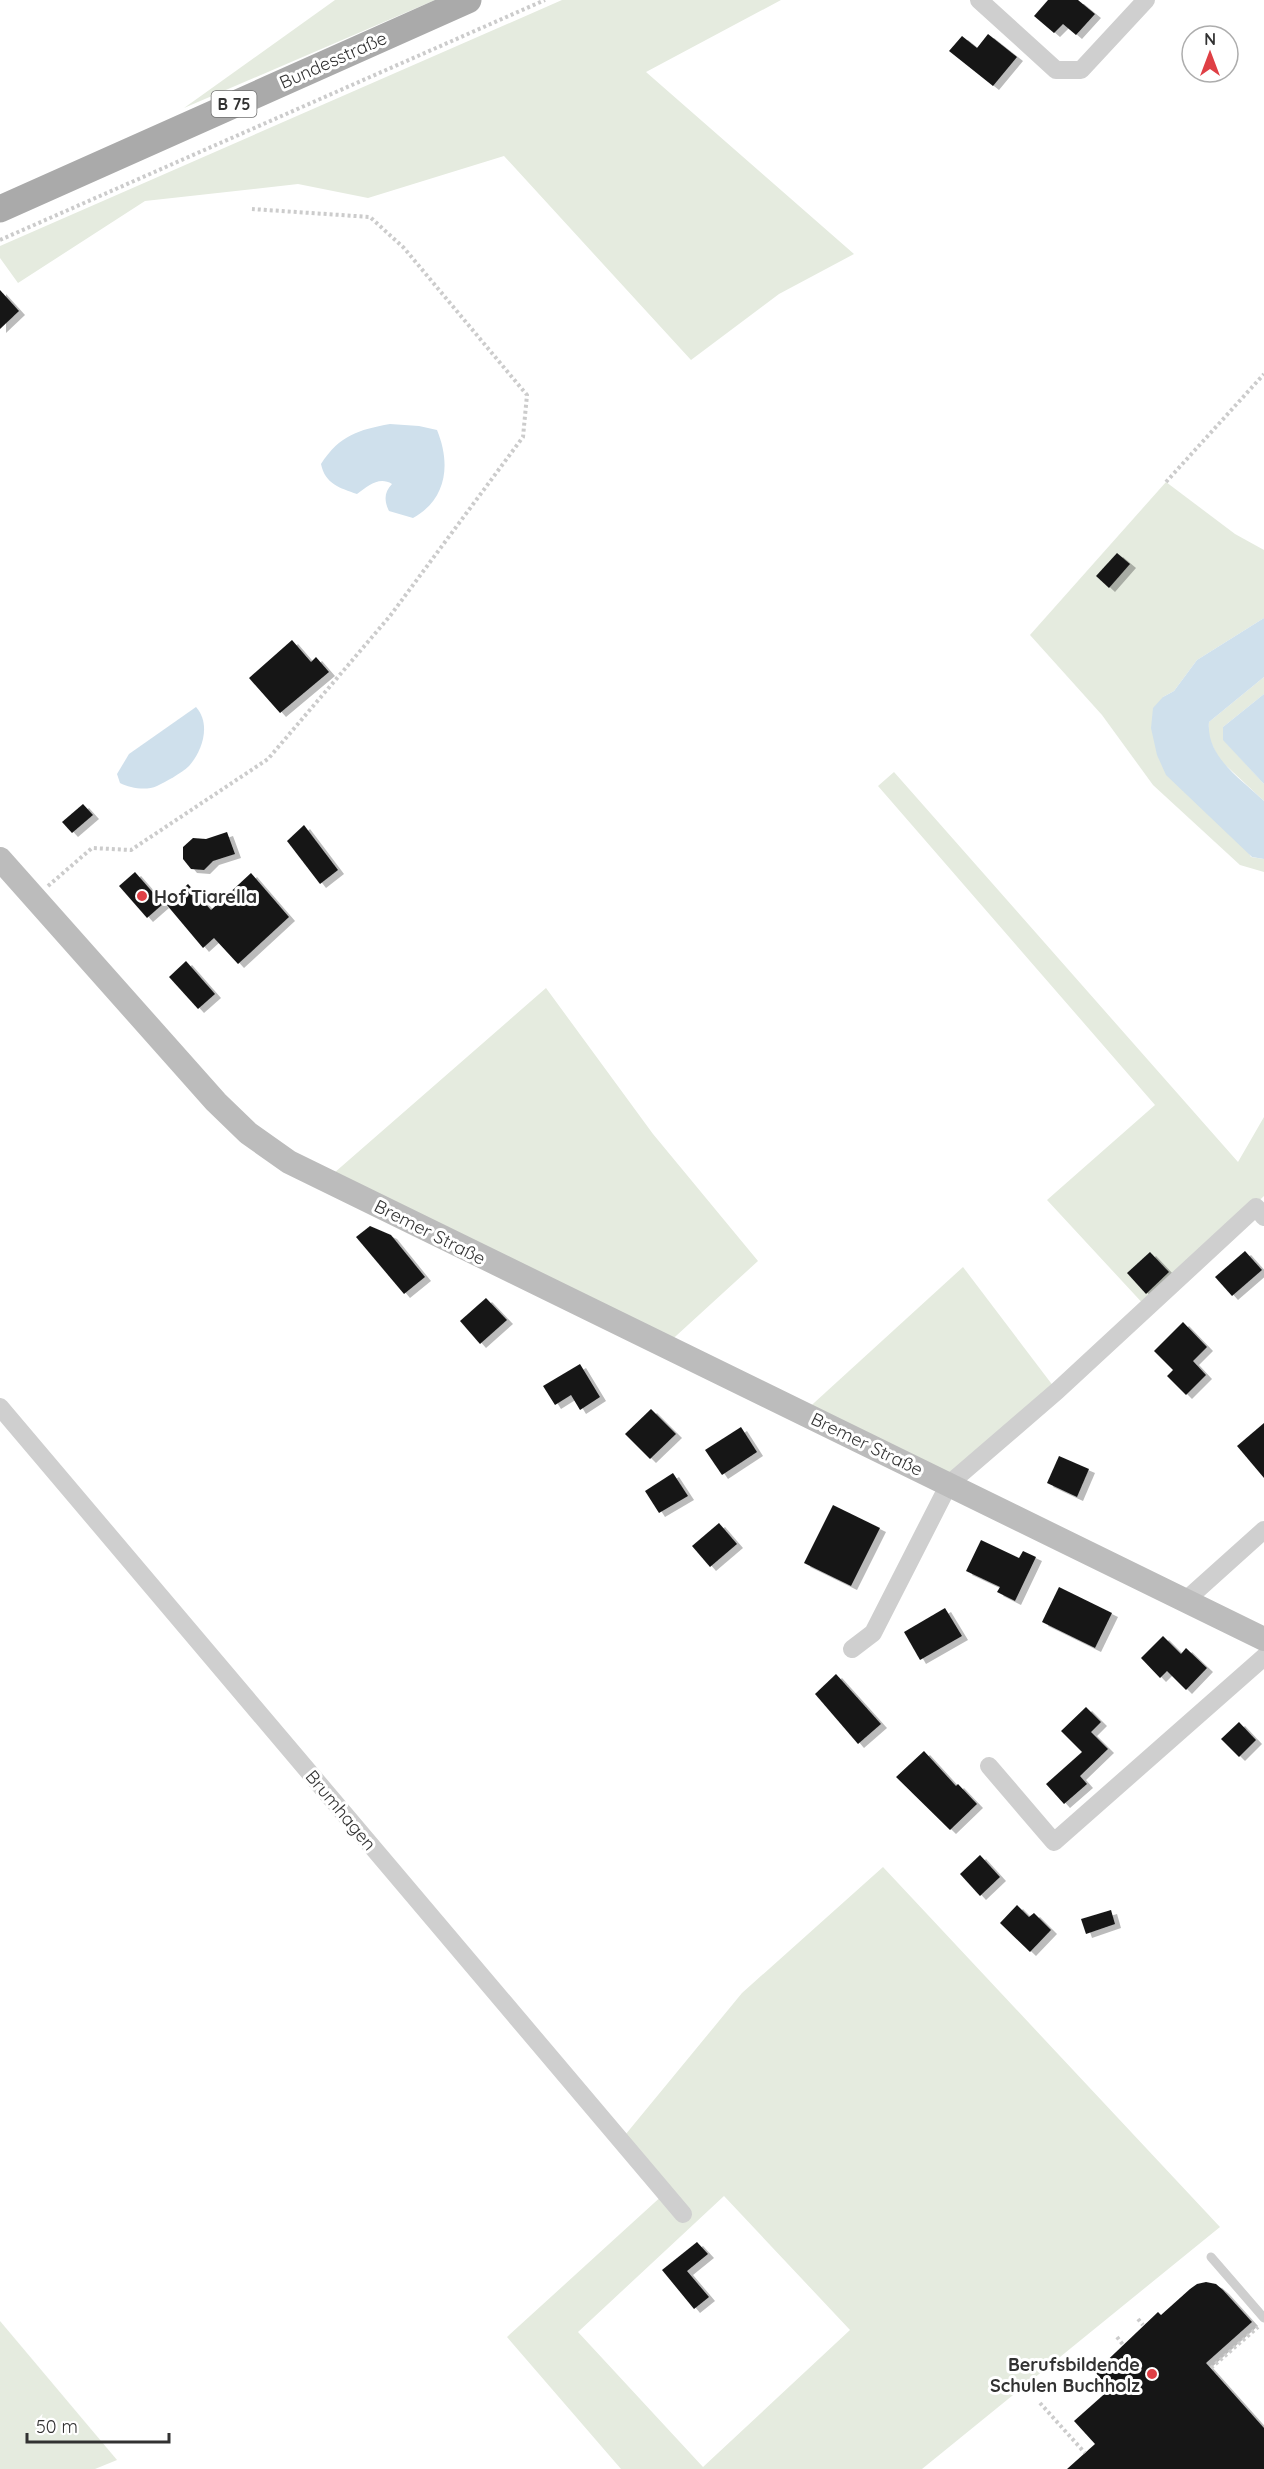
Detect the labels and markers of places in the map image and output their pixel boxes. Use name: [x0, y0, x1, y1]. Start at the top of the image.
place label: Hof Tiarella: [154, 885, 257, 908]
marker: Hof Tiarella: [135, 889, 149, 903]
place label: Berufsbildende Schulen Buchholz: [990, 2353, 1140, 2397]
marker: Berufsbildende Schulen Buchholz: [1145, 2367, 1159, 2381]

